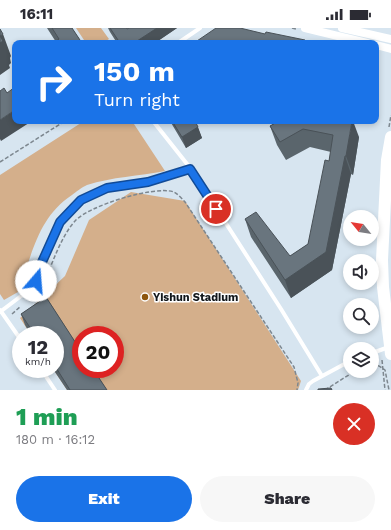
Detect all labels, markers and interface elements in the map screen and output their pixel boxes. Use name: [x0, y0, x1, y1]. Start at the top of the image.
text: 16:11: [20, 5, 53, 23]
text: 150 m: [94, 55, 175, 88]
icon: right: [28, 56, 80, 108]
text: Turn right: [94, 89, 180, 110]
pin: [199, 192, 233, 226]
icon: arrive: [205, 198, 227, 220]
north arrow: [343, 210, 379, 246]
map controls: [343, 210, 379, 378]
button: sound: [343, 254, 379, 290]
position arrow: [15, 260, 57, 302]
place label: Yishun Stadium: [153, 291, 238, 304]
marker: Yishun Stadium: [140, 292, 150, 302]
button: search: [343, 298, 379, 334]
speed limit sign: 20: [72, 326, 124, 378]
text: 12: [28, 335, 48, 359]
button: layers: [343, 342, 379, 378]
text: km/h: [25, 356, 51, 367]
text: 1 min: [16, 403, 78, 431]
button: close: [333, 403, 375, 445]
text: 180 m · 16:12: [16, 432, 95, 447]
button: Exit: [16, 476, 192, 522]
button: Share: [200, 476, 375, 522]

